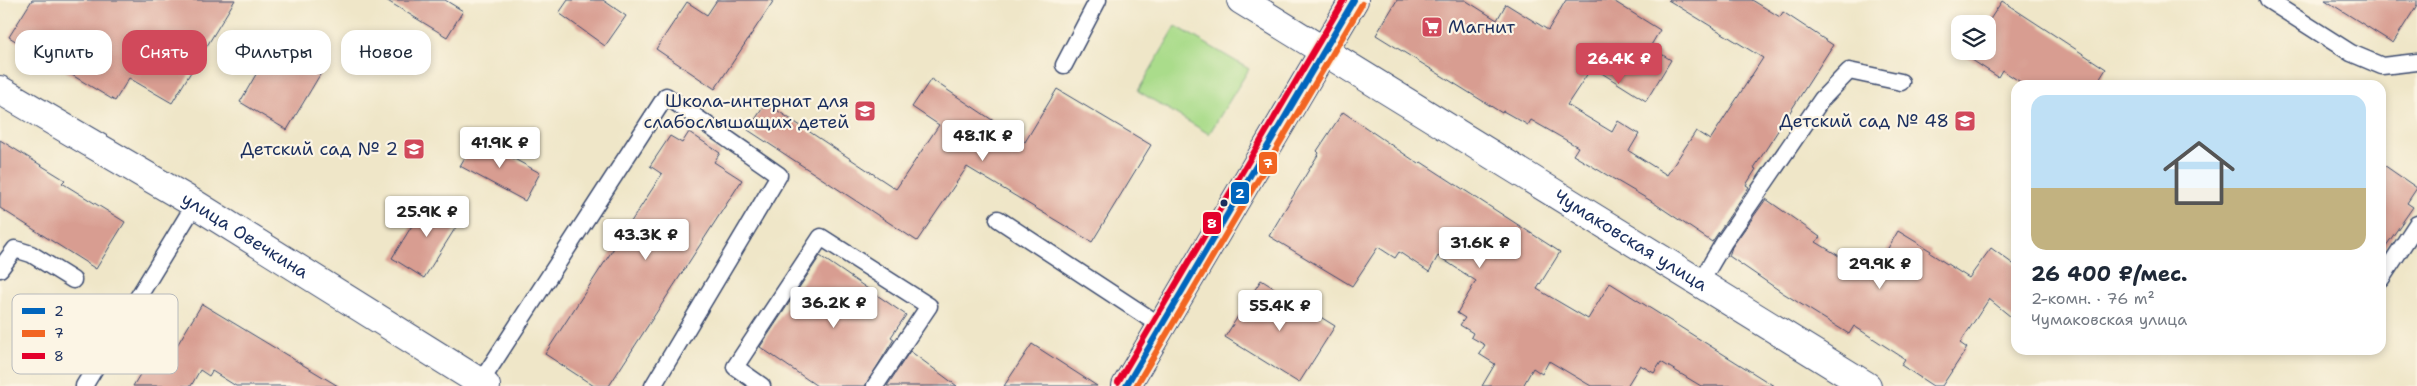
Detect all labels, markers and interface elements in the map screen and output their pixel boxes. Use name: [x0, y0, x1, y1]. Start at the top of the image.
supermarket icon: Магнит: [1420, 15, 1444, 39]
place label: Магнит: [1448, 15, 1516, 39]
map controls: [1951, 15, 1996, 60]
button: layers: [1951, 15, 1996, 60]
chip: Купить: [15, 30, 112, 75]
chip: Снять: [122, 30, 207, 75]
chip: Фильтры: [217, 30, 331, 75]
chip: Новое: [341, 30, 431, 75]
pin: 26.4K ₽: [1573, 42, 1665, 85]
text: 26.4K ₽: [1587, 48, 1651, 69]
place label: Школа-интернат для слабослышащих детей: [644, 89, 849, 134]
school or university icon: Школа-интернат для слабослышащих детей: [853, 99, 877, 123]
place label: Детский сад № 48: [1779, 109, 1949, 133]
school or university icon: Детский сад № 48: [1953, 109, 1977, 133]
pin: 48.1K ₽: [937, 120, 1029, 162]
text: 48.1K ₽: [953, 125, 1013, 146]
pin: 41.9K ₽: [454, 126, 546, 169]
icon: home: [2154, 128, 2244, 218]
text: 41.9K ₽: [471, 132, 529, 153]
place label: Детский сад № 2: [240, 137, 398, 161]
school or university icon: Детский сад № 2: [402, 137, 426, 161]
line badge: 7: [1258, 151, 1278, 175]
text: 7: [1263, 154, 1273, 172]
line badge: 2: [1230, 181, 1250, 205]
text: 2: [1235, 184, 1245, 202]
street label: Чумаковская улица: [1550, 184, 1712, 297]
street label: улица Овечкина: [177, 187, 313, 284]
pin: 25.9K ₽: [381, 196, 473, 238]
unlabelled marker: [1219, 198, 1229, 208]
text: 25.9K ₽: [396, 201, 458, 222]
line badge: 8: [1202, 211, 1222, 235]
text: 8: [1207, 214, 1217, 232]
pin: 43.3K ₽: [600, 218, 692, 261]
text: 43.3K ₽: [614, 224, 678, 245]
pin: 31.6K ₽: [1434, 226, 1526, 269]
text: 31.6K ₽: [1450, 232, 1510, 253]
pin: 29.9K ₽: [1834, 248, 1926, 290]
text: 29.9K ₽: [1849, 253, 1911, 274]
text: 26 400 ₽/мес.: [2031, 260, 2187, 288]
pin: 36.2K ₽: [788, 286, 880, 329]
text: 2-комн. · 76 m²: [2031, 288, 2155, 309]
pin: 55.4K ₽: [1234, 290, 1326, 332]
text: 36.2K ₽: [801, 292, 867, 313]
legend: [12, 294, 178, 374]
text: 55.4K ₽: [1249, 295, 1311, 316]
text: 2: [54, 302, 64, 320]
text: Чумаковская улица: [2031, 309, 2187, 330]
text: 7: [54, 324, 64, 342]
text: 8: [54, 347, 64, 365]

